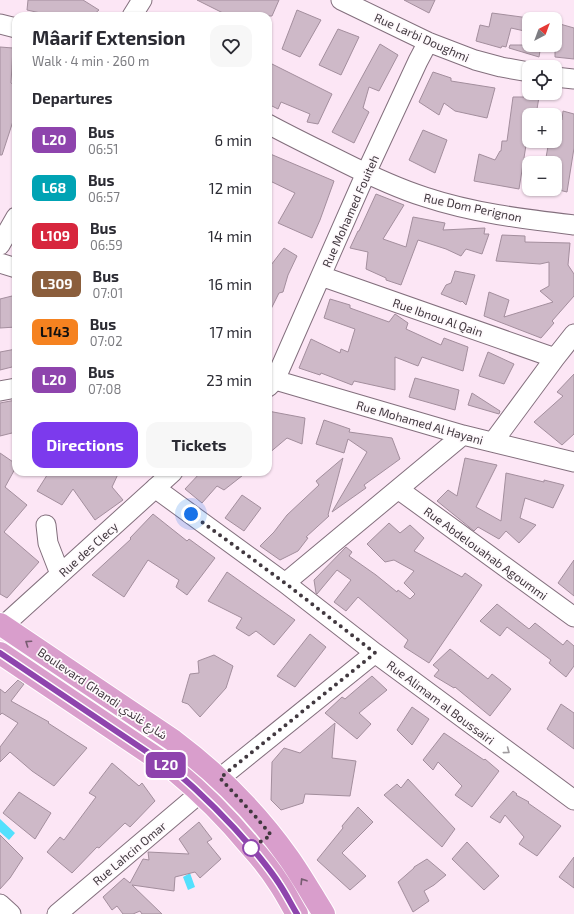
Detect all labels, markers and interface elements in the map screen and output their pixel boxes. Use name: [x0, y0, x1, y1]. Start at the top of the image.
street label: Rue Larbi Doughmi: [372, 10, 472, 64]
north arrow: [522, 12, 562, 52]
map controls: [522, 12, 562, 196]
button: heart: [210, 25, 252, 67]
text: Mâarif Extension: [32, 26, 185, 49]
text: Walk · 4 min · 260 m: [32, 53, 149, 69]
button: locate: [522, 60, 562, 100]
text: Departures: [32, 89, 112, 107]
button: +: [522, 108, 562, 148]
text: Bus: [88, 123, 114, 141]
text: L20: [42, 131, 66, 148]
text: 6 min: [214, 131, 252, 149]
text: 06:51: [88, 141, 119, 157]
street label: Rue Mohamed Fouiteh: [319, 153, 381, 269]
button: −: [522, 156, 562, 196]
text: Bus: [88, 171, 114, 189]
text: L68: [42, 179, 66, 196]
text: 12 min: [209, 179, 252, 197]
text: 06:57: [88, 189, 120, 205]
street label: Rue Dom Perignon: [423, 190, 523, 224]
text: Bus: [90, 219, 116, 237]
text: L109: [40, 227, 70, 244]
text: 14 min: [208, 227, 252, 245]
text: 06:59: [90, 237, 123, 253]
text: Bus: [93, 267, 119, 285]
text: L309: [40, 275, 73, 292]
text: 16 min: [209, 275, 252, 293]
text: 07:01: [93, 285, 123, 301]
street label: Rue Ibnou Al Qain: [391, 295, 485, 340]
text: Bus: [90, 315, 116, 333]
text: L143: [40, 323, 70, 340]
text: 17 min: [209, 323, 252, 341]
text: 07:02: [90, 333, 122, 349]
text: Bus: [88, 363, 114, 381]
text: L20: [42, 371, 66, 388]
text: 23 min: [206, 371, 252, 389]
text: 07:08: [88, 381, 121, 397]
street label: Rue Mohamed Al Hayani: [355, 397, 485, 447]
button: Directions: [32, 422, 138, 468]
button: Tickets: [146, 422, 252, 468]
your location: [181, 504, 201, 524]
street label: Rue Abdelouahab Agoummi: [422, 504, 550, 602]
street label: Rue des Clecy: [56, 518, 121, 579]
one-way arrow: [25, 640, 32, 647]
street label: Boulevard Ghandi شارع غاندي: [33, 644, 170, 745]
street label: Rue Alimam al Boussairi: [385, 657, 497, 747]
one-way arrow: [503, 746, 510, 753]
line badge: L20: [143, 752, 189, 778]
text: L20: [154, 756, 178, 773]
street label: Rue Lahcin Omar: [89, 818, 169, 888]
unlabelled marker: [242, 839, 260, 857]
one-way arrow: [300, 878, 308, 885]

